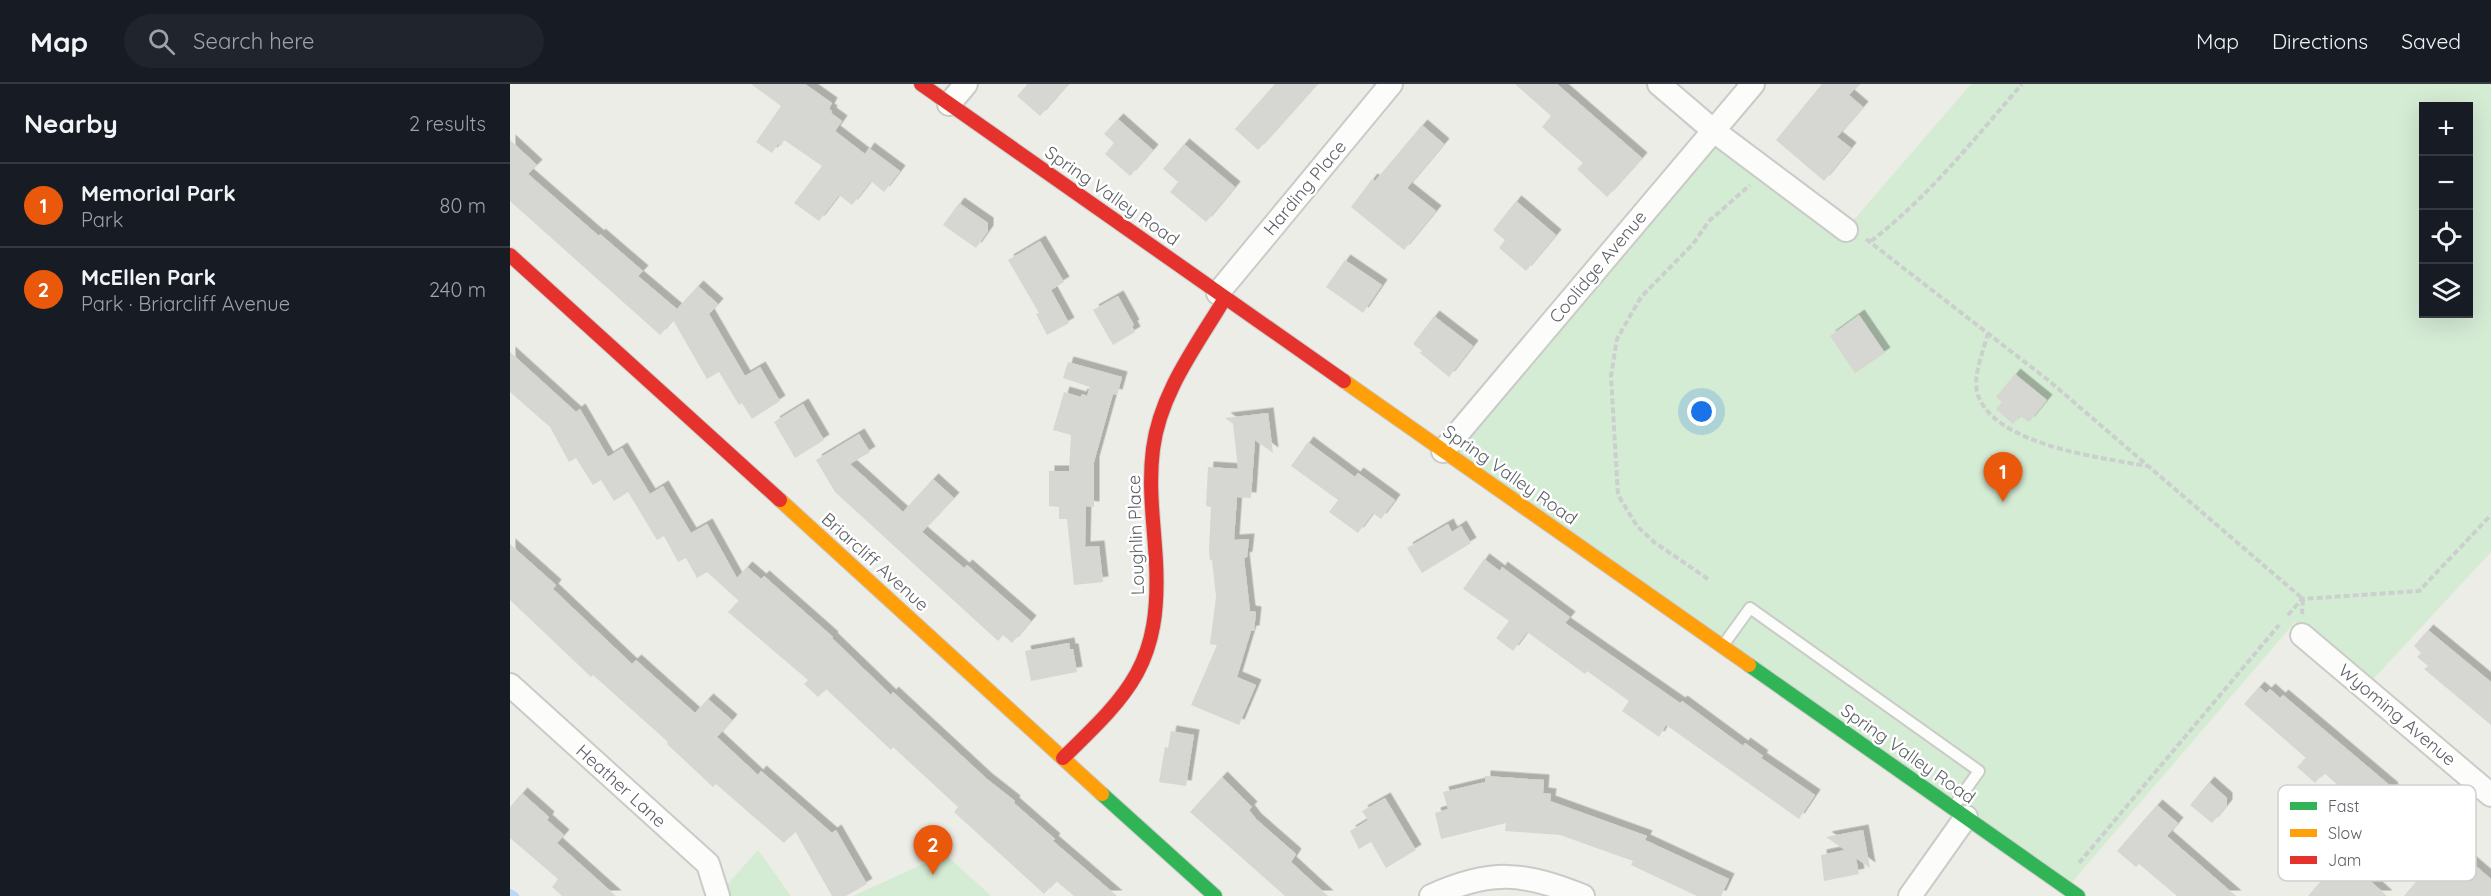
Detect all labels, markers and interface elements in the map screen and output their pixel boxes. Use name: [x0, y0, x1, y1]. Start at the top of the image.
search box: [124, 14, 544, 68]
text: Map: [30, 24, 88, 59]
icon: search: [145, 25, 178, 58]
text: Search here: [193, 27, 315, 55]
text: Map: [2196, 28, 2239, 54]
text: Directions: [2272, 28, 2368, 54]
text: Saved: [2401, 28, 2461, 54]
map controls: [2419, 102, 2473, 318]
button: +: [2419, 102, 2473, 156]
text: Nearby: [24, 107, 118, 140]
text: 2 results: [409, 111, 486, 136]
street label: Harding Place: [1258, 135, 1351, 240]
street label: Spring Valley Road: [1041, 141, 1184, 251]
button: −: [2419, 156, 2473, 210]
text: Memorial Park: [81, 179, 236, 207]
text: 1: [40, 193, 47, 218]
text: 80 m: [440, 193, 486, 218]
street label: Coolidge Avenue: [1544, 206, 1651, 328]
text: Park: [81, 207, 123, 232]
button: locate: [2419, 210, 2473, 264]
text: McEllen Park: [81, 263, 216, 291]
button: layers: [2419, 264, 2473, 318]
text: 2: [38, 277, 49, 302]
text: 240 m: [429, 277, 486, 302]
text: Park · Briarcliff Avenue: [81, 291, 290, 316]
your location: [1687, 397, 1716, 426]
street label: Spring Valley Road: [1439, 420, 1582, 530]
pin: 1: [1984, 452, 2022, 502]
street label: Loughlin Place: [1122, 474, 1149, 596]
street label: Briarcliff Avenue: [817, 507, 934, 616]
street label: Wyoming Avenue: [2334, 659, 2461, 771]
street label: Spring Valley Road: [1837, 699, 1980, 809]
street label: Heather Lane: [571, 739, 671, 832]
legend: [2278, 785, 2476, 881]
text: Fast: [2328, 796, 2359, 816]
text: Slow: [2328, 823, 2362, 843]
pin: 2: [914, 826, 952, 875]
text: Jam: [2328, 850, 2361, 870]

